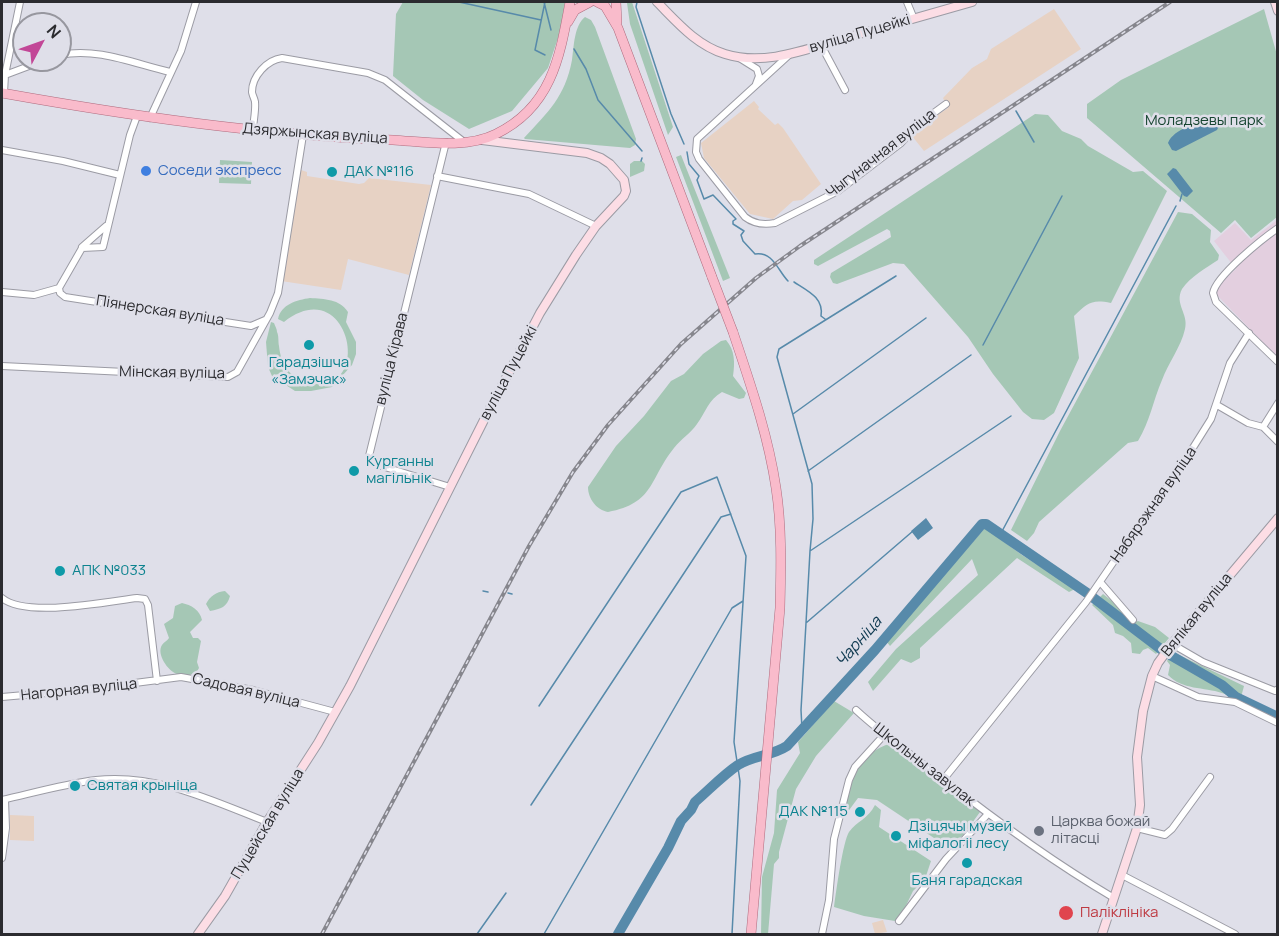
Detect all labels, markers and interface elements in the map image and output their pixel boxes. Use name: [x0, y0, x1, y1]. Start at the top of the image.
street label: вуліца Пуцейкі: [807, 11, 913, 57]
north arrow: [12, 12, 72, 72]
text: N: [42, 20, 66, 43]
street label: Чыгуначная вуліца: [823, 106, 939, 202]
park label: Моладзевы парк: [1145, 112, 1263, 130]
street label: Дзяржынская вуліца: [242, 120, 388, 148]
place label: Соседи экспресс: [158, 162, 282, 180]
place label: ДАК №116: [344, 163, 414, 181]
marker: Соседи экспресс: [139, 164, 153, 178]
marker: ДАК №116: [325, 165, 339, 179]
street label: Піянерская вуліца: [95, 292, 225, 330]
street label: вуліца Кірава: [372, 311, 412, 407]
street label: вуліца Пуцейкі: [477, 323, 541, 423]
marker: Гарадзішча «Замэчак»: [302, 338, 316, 352]
place label: Гарадзішча «Замэчак»: [269, 354, 349, 389]
street label: Мінская вуліца: [119, 363, 225, 383]
street label: Набярэжная вуліца: [1107, 444, 1201, 566]
place label: Курганны магільнік: [366, 453, 434, 488]
marker: Курганны магільнік: [347, 464, 361, 478]
place label: АПК №033: [72, 562, 146, 580]
marker: АПК №033: [53, 564, 67, 578]
street label: Вялікая вуліца: [1158, 570, 1236, 660]
water label: Чарніца: [832, 613, 886, 671]
street label: Садовая вуліца: [190, 670, 302, 712]
street label: Нагорная вуліца: [20, 675, 138, 705]
street label: Школьны завулак: [870, 720, 978, 810]
street label: Пуцейская вуліца: [228, 766, 308, 882]
place label: Святая крыніца: [87, 777, 197, 795]
marker: Святая крыніца: [68, 779, 82, 793]
place label: ДАК №115: [779, 803, 848, 821]
marker: ДАК №115: [853, 805, 867, 819]
place label: Царква божай літасці: [1051, 813, 1150, 848]
place label: Дзіцячы музей міфалогіі лесу: [908, 818, 1012, 853]
marker: Царква божай літасці: [1032, 824, 1046, 838]
marker: Дзіцячы музей міфалогіі лесу: [889, 829, 903, 843]
marker: Баня гарадская: [960, 856, 974, 870]
place label: Баня гарадская: [911, 872, 1023, 890]
marker: Паліклініка: [1057, 904, 1075, 922]
place label: Паліклініка: [1080, 904, 1158, 922]

